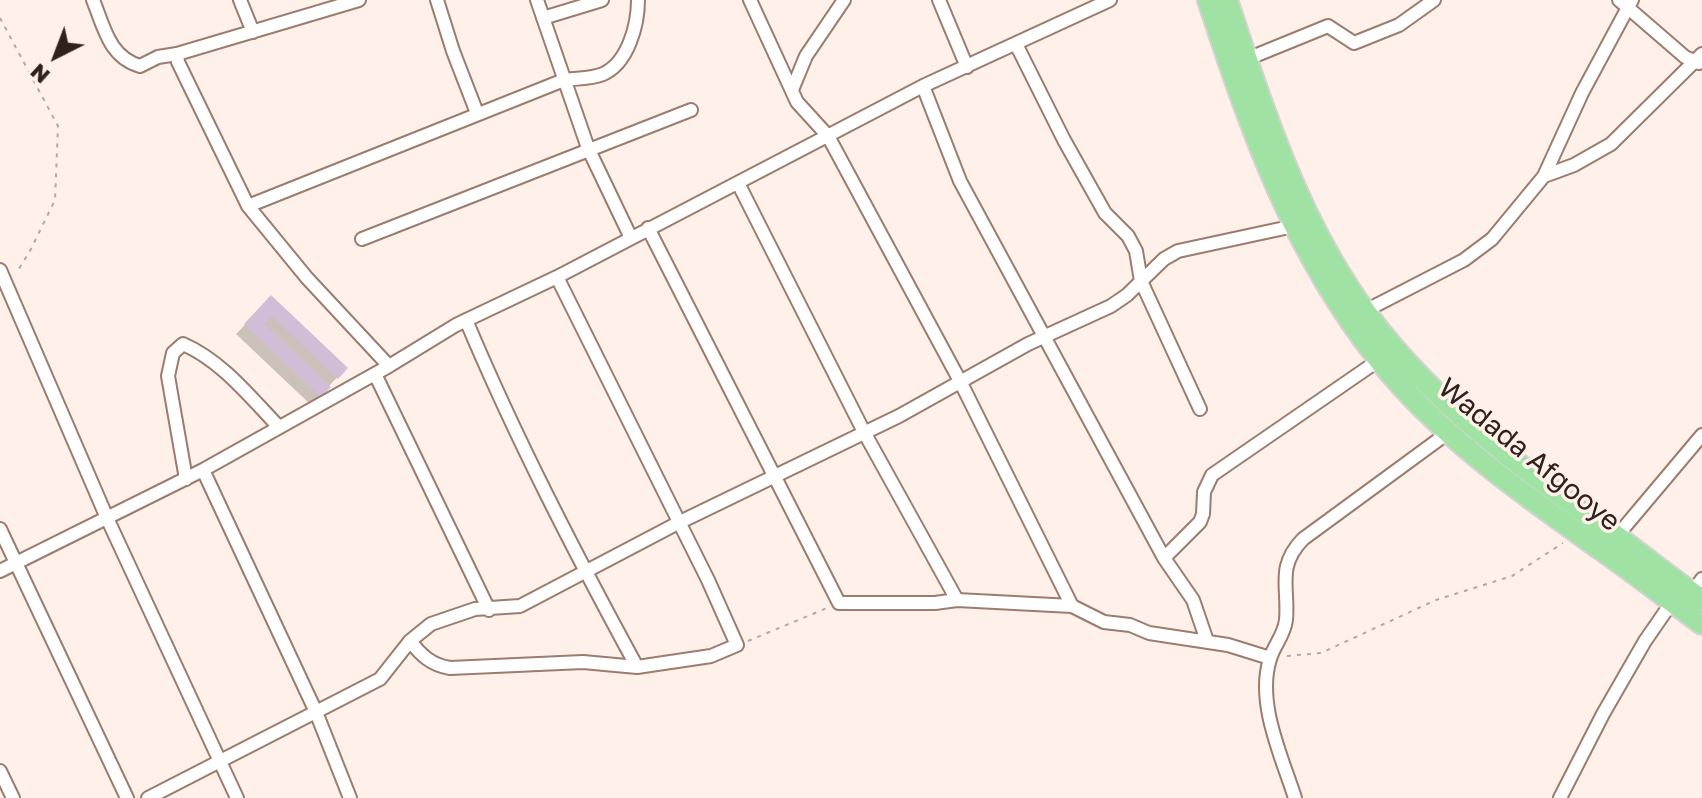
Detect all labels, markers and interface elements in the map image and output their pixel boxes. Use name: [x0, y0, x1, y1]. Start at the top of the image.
north arrow: [16, 16, 96, 96]
text: N: [24, 59, 55, 90]
street label: Wadada Afgooye: [1431, 371, 1627, 539]

